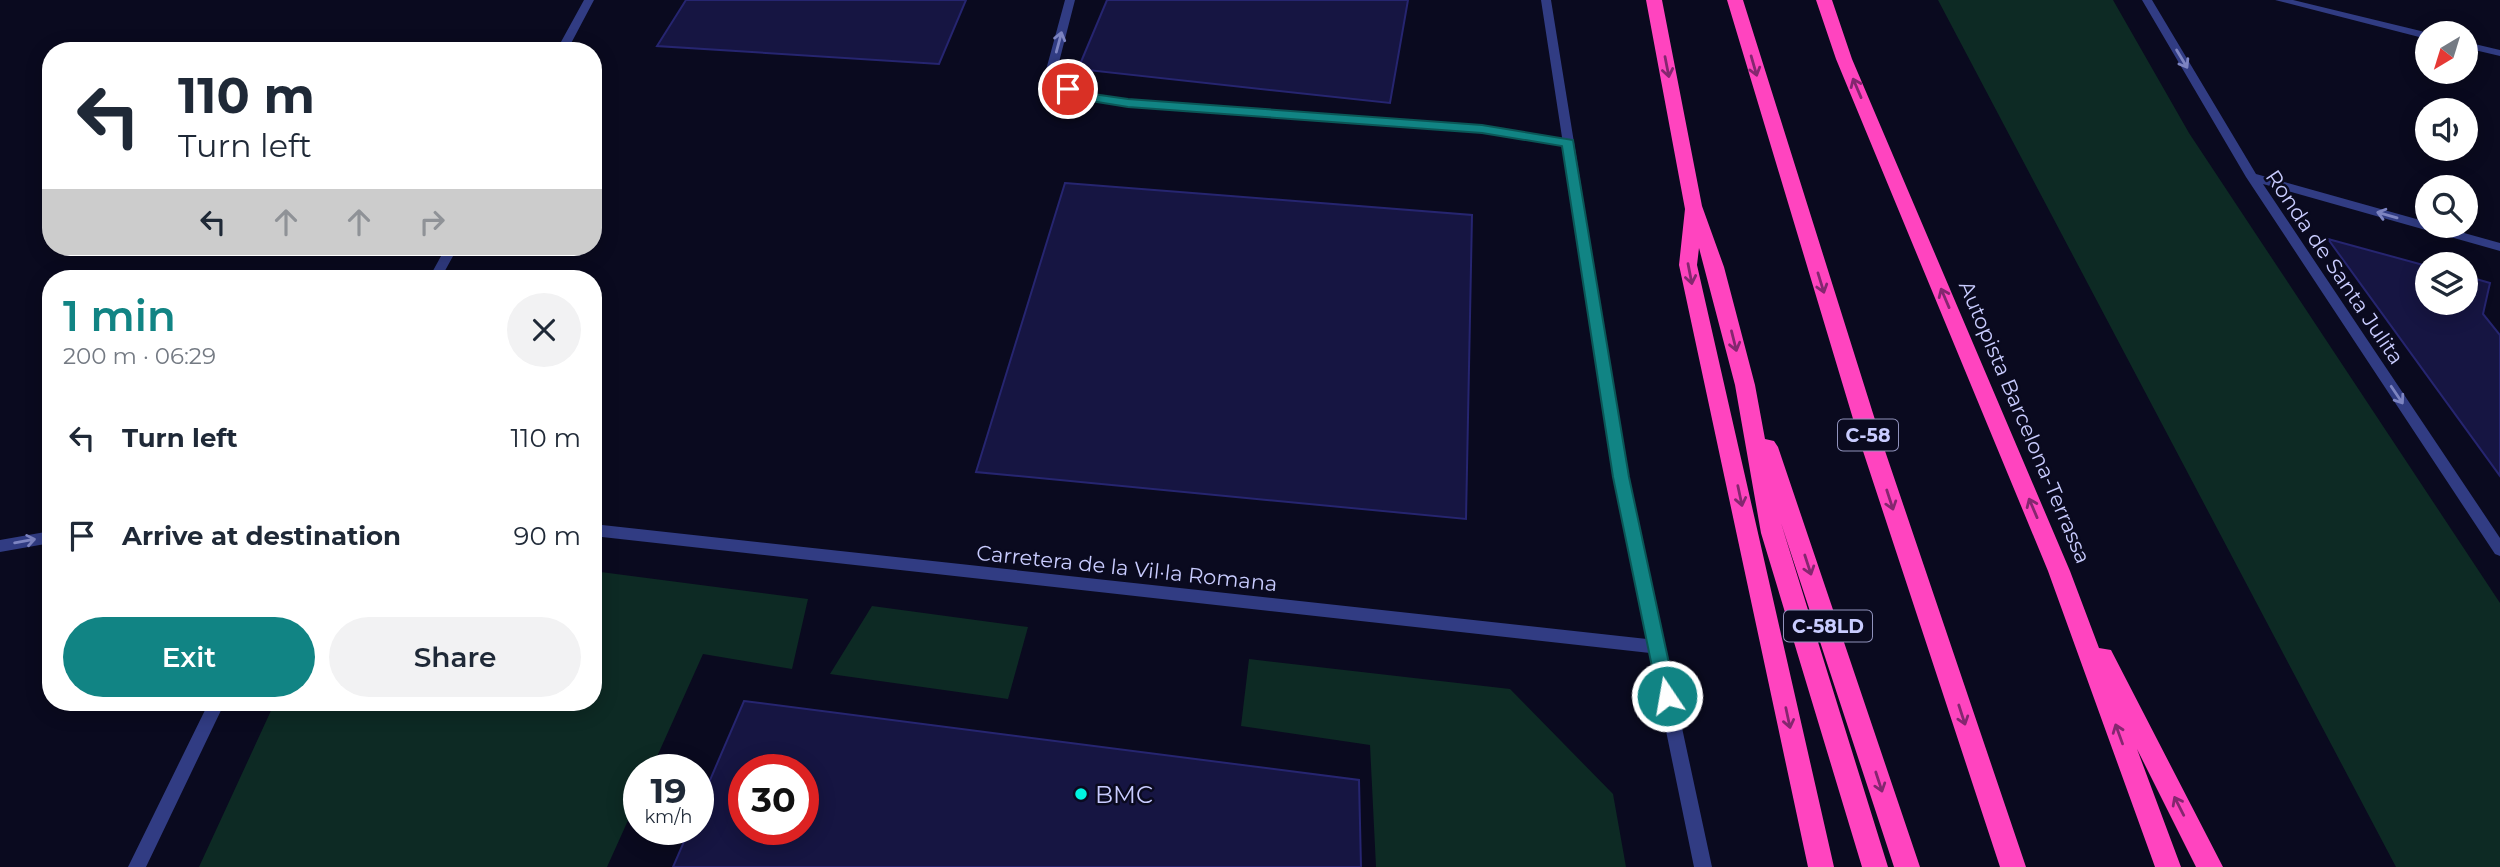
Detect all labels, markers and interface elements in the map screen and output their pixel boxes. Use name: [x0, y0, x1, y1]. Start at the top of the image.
north arrow: [2415, 21, 2478, 84]
map controls: [2415, 21, 2478, 315]
one-way arrow: [1053, 31, 1066, 54]
one-way arrow: [2175, 48, 2189, 68]
one-way arrow: [1748, 54, 1761, 76]
one-way arrow: [1660, 55, 1674, 78]
pin: [1038, 59, 1098, 119]
text: 110 m: [178, 66, 315, 125]
icon: left: [63, 70, 154, 161]
icon: arrive: [1049, 70, 1087, 108]
one-way arrow: [1849, 78, 1862, 100]
button: sound: [2415, 98, 2478, 161]
text: Turn left: [178, 126, 312, 165]
street label: Ronda de Santa Julita: [2261, 165, 2409, 369]
button: search: [2415, 175, 2478, 238]
icon: left: [194, 203, 232, 241]
icon: ahead: [267, 203, 305, 241]
icon: ahead: [340, 203, 378, 241]
icon: right: [413, 203, 451, 241]
one-way arrow: [2376, 207, 2398, 220]
button: layers: [2415, 252, 2478, 315]
one-way arrow: [1684, 262, 1697, 285]
one-way arrow: [1815, 272, 1828, 294]
street label: Autopista Barcelona-Terrassa: [1954, 277, 2096, 567]
one-way arrow: [1937, 288, 1950, 309]
text: 1 min: [63, 290, 176, 342]
button: close: [507, 293, 581, 367]
one-way arrow: [1728, 330, 1741, 352]
text: 200 m · 06:29: [63, 342, 216, 370]
one-way arrow: [2390, 384, 2404, 404]
icon: left: [63, 419, 101, 457]
road number: C-58: [1838, 420, 1898, 450]
text: Turn left: [122, 422, 238, 454]
text: 110 m: [511, 422, 581, 454]
one-way arrow: [1733, 484, 1747, 507]
one-way arrow: [1885, 488, 1897, 510]
one-way arrow: [2025, 498, 2038, 519]
icon: arrive: [63, 517, 101, 555]
text: Arrive at destination: [122, 520, 401, 552]
text: 90 m: [514, 520, 581, 552]
one-way arrow: [13, 534, 36, 547]
street label: Carretera de la Vil·la Romana: [975, 540, 1279, 596]
one-way arrow: [1803, 554, 1815, 576]
road number: C-58LD: [1784, 610, 1872, 642]
button: Exit: [63, 617, 315, 697]
button: Share: [329, 617, 581, 697]
position arrow: [1630, 659, 1704, 733]
one-way arrow: [1957, 704, 1969, 726]
one-way arrow: [1782, 706, 1796, 729]
one-way arrow: [2112, 724, 2124, 746]
speed limit sign: 30: [728, 754, 819, 845]
text: 19: [650, 769, 687, 812]
one-way arrow: [1873, 770, 1886, 792]
place label: BMC: [1095, 780, 1153, 809]
marker: BMC: [1073, 786, 1089, 802]
one-way arrow: [2172, 796, 2186, 817]
text: km/h: [644, 806, 693, 828]

